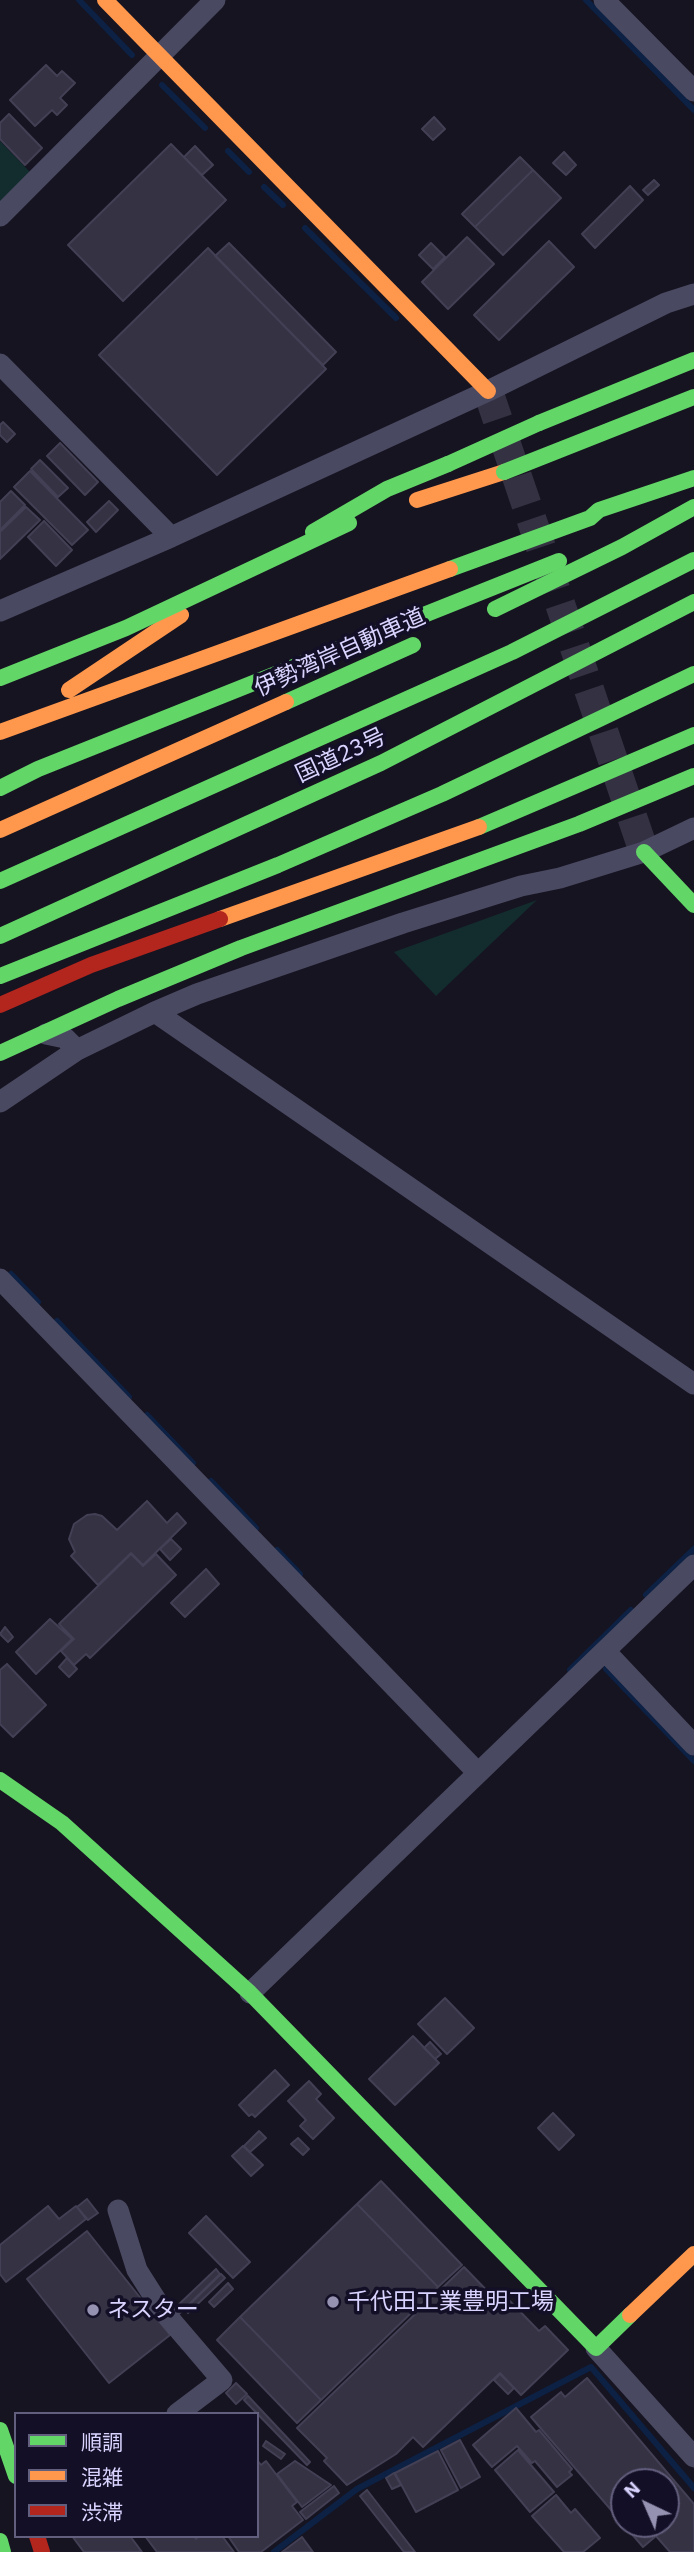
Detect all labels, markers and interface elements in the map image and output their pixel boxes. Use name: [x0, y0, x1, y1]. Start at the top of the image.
street label: 伊勢湾岸自動車道: [250, 603, 430, 703]
street label: 国道23号: [291, 723, 391, 789]
place label: 千代田工業豊明工場: [347, 2288, 554, 2316]
marker: 千代田工業豊明工場: [325, 2294, 341, 2310]
place label: ネスター: [107, 2296, 199, 2324]
marker: ネスター: [85, 2302, 101, 2318]
legend: [14, 2412, 259, 2538]
text: 順調: [81, 2428, 123, 2456]
text: 混雑: [81, 2463, 123, 2491]
north arrow: [610, 2468, 680, 2538]
text: N: [619, 2476, 645, 2503]
text: 渋滞: [81, 2498, 123, 2526]

